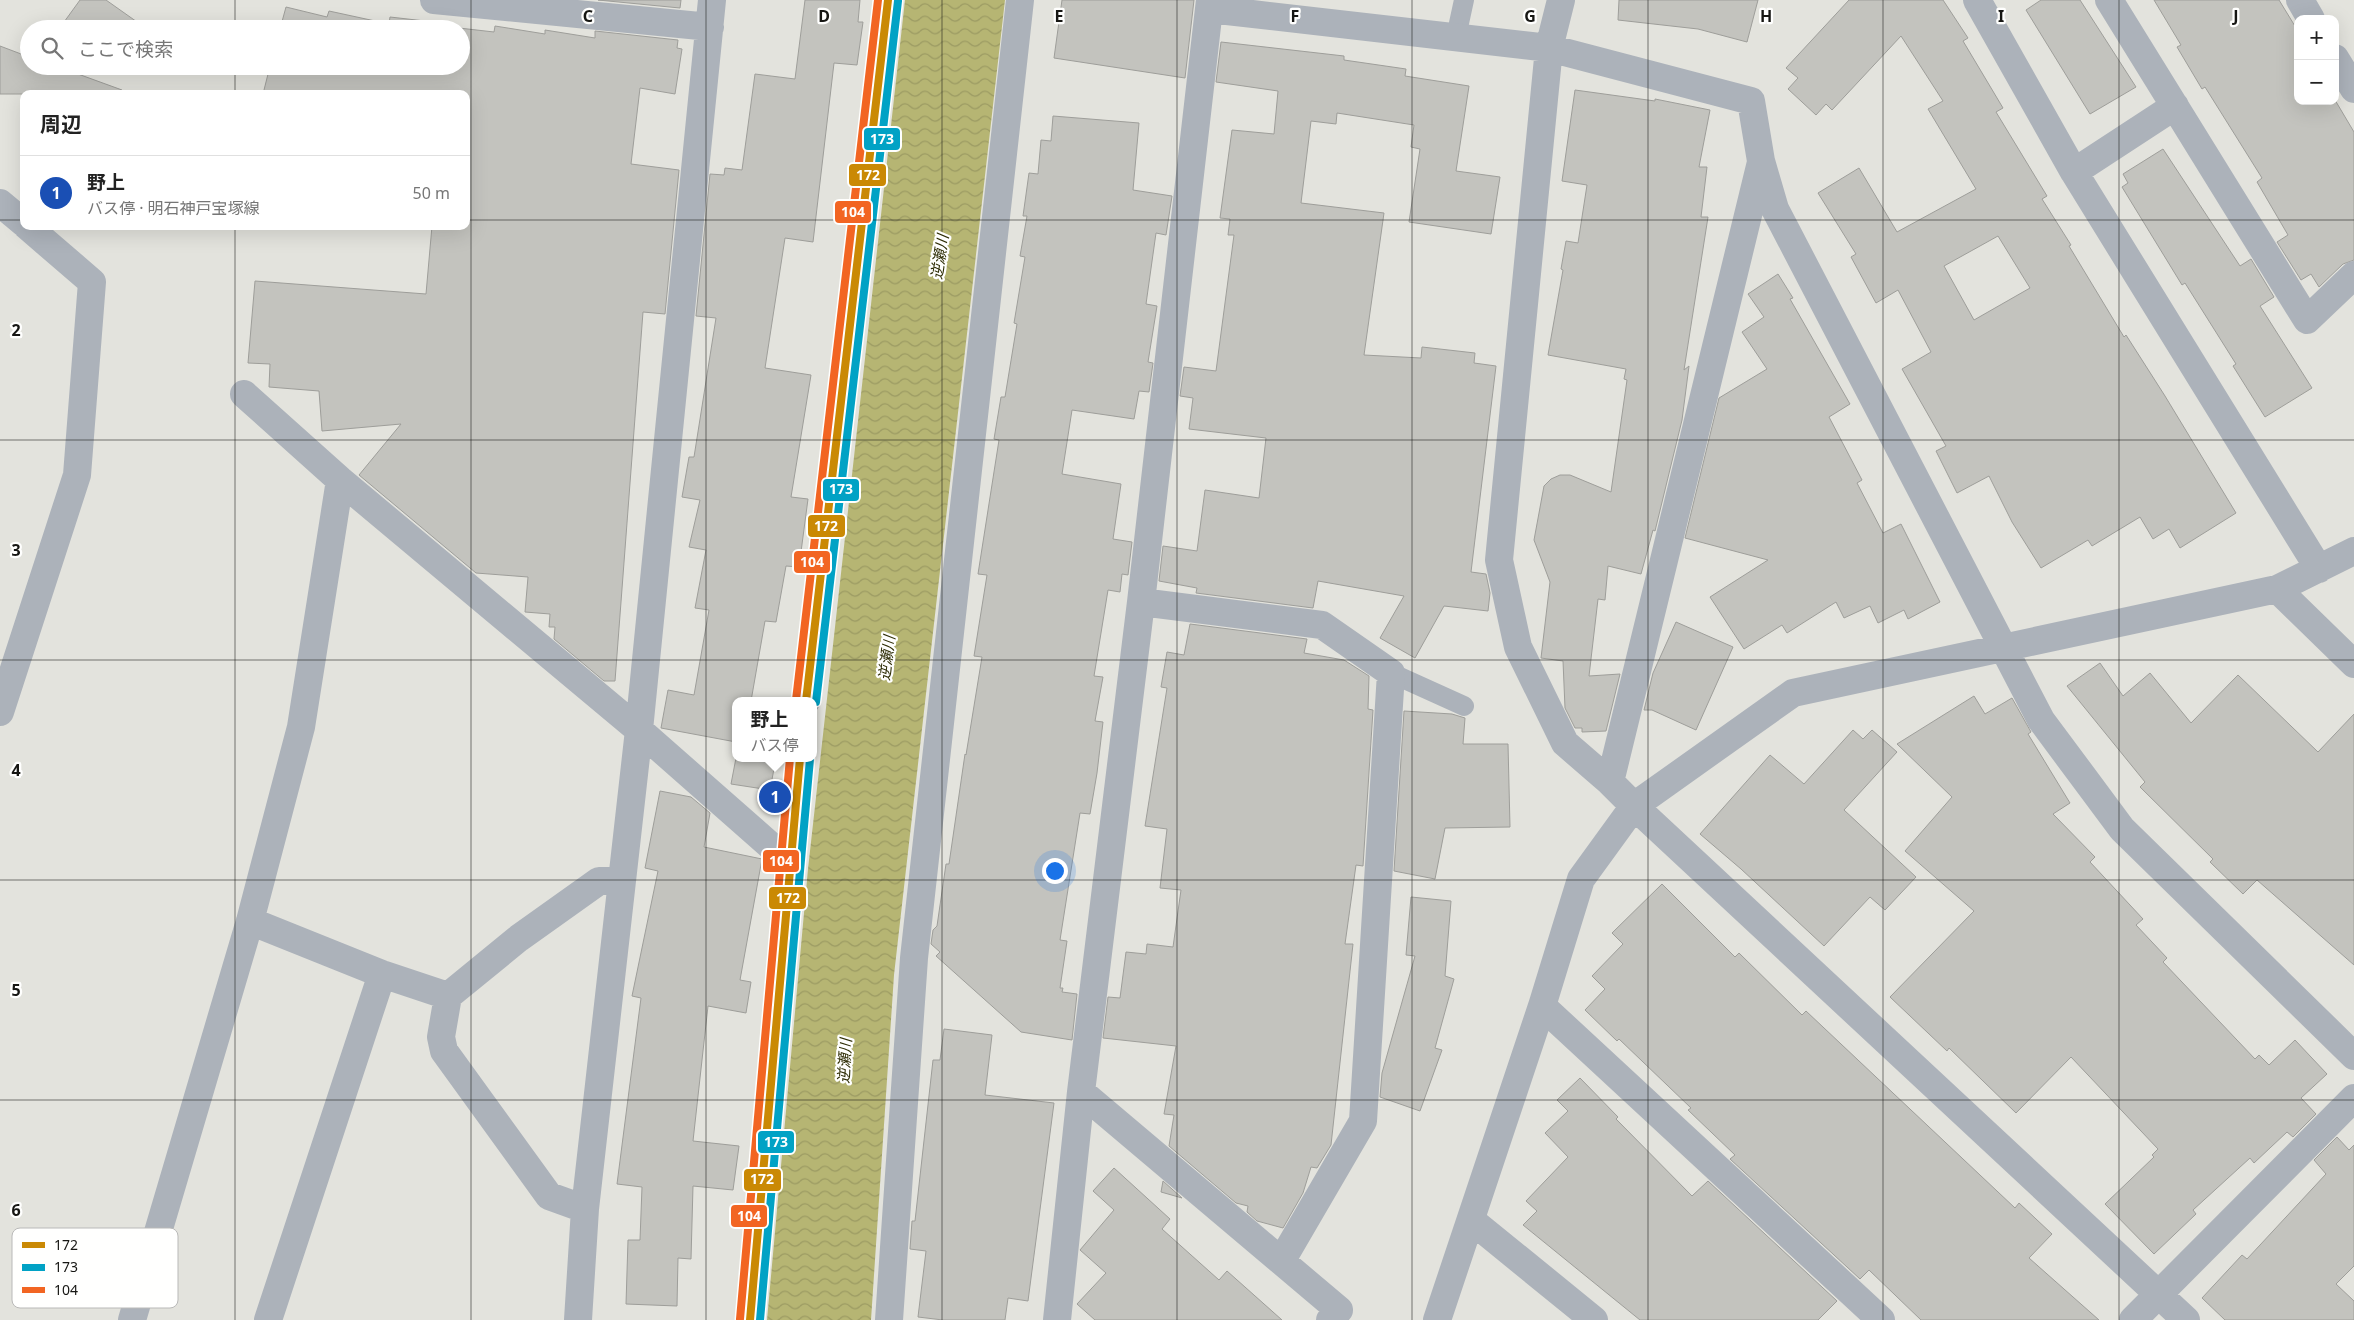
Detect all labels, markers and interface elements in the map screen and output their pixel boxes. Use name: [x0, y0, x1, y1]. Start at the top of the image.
text: C: [583, 5, 593, 27]
text: D: [818, 5, 830, 27]
text: E: [1055, 5, 1064, 27]
text: F: [1291, 5, 1299, 27]
text: G: [1524, 5, 1536, 27]
text: H: [1760, 5, 1772, 27]
text: I: [1998, 5, 2004, 27]
text: J: [2231, 5, 2239, 27]
map controls: [2294, 15, 2339, 105]
button: +: [2294, 15, 2339, 60]
search box: [20, 20, 470, 75]
icon: search: [38, 34, 66, 62]
text: ここで検索: [78, 36, 173, 62]
button: −: [2294, 60, 2339, 105]
text: 周辺: [40, 110, 82, 138]
line badge: 173: [863, 127, 901, 151]
text: 173: [870, 129, 894, 148]
line badge: 172: [848, 163, 887, 187]
text: 172: [856, 165, 880, 184]
text: 野上: [87, 169, 125, 195]
text: 1: [51, 182, 61, 204]
text: 50 m: [413, 182, 450, 204]
text: バス停 · 明石神戸宝塚線: [87, 197, 260, 219]
line badge: 104: [834, 200, 872, 224]
text: 104: [841, 202, 865, 221]
water label: 逆瀬川: [926, 231, 953, 281]
text: 2: [11, 319, 21, 341]
line badge: 173: [822, 478, 860, 502]
text: 173: [829, 479, 853, 498]
line badge: 172: [807, 514, 846, 538]
text: 172: [814, 516, 838, 535]
text: 3: [11, 539, 21, 561]
line badge: 104: [793, 550, 831, 574]
text: 104: [800, 552, 824, 571]
water label: 逆瀬川: [873, 632, 899, 681]
popup: [732, 697, 817, 762]
text: 野上: [750, 706, 789, 732]
text: バス停: [750, 734, 799, 756]
text: 4: [11, 759, 21, 781]
pin: 1: [759, 778, 791, 816]
line badge: 104: [762, 849, 800, 873]
text: 104: [769, 851, 793, 870]
your location: [1042, 858, 1068, 884]
line badge: 172: [768, 886, 807, 910]
text: 172: [776, 888, 800, 907]
text: 5: [11, 979, 21, 1001]
water label: 逆瀬川: [833, 1036, 855, 1084]
line badge: 173: [757, 1130, 795, 1154]
text: 173: [764, 1132, 788, 1151]
line badge: 172: [743, 1168, 782, 1192]
text: 172: [750, 1169, 774, 1188]
text: 6: [11, 1199, 21, 1221]
line badge: 104: [730, 1204, 768, 1228]
text: 104: [737, 1206, 761, 1225]
legend: [12, 1228, 178, 1308]
text: 172: [54, 1235, 78, 1254]
text: 173: [54, 1257, 78, 1276]
text: 104: [54, 1280, 78, 1299]

